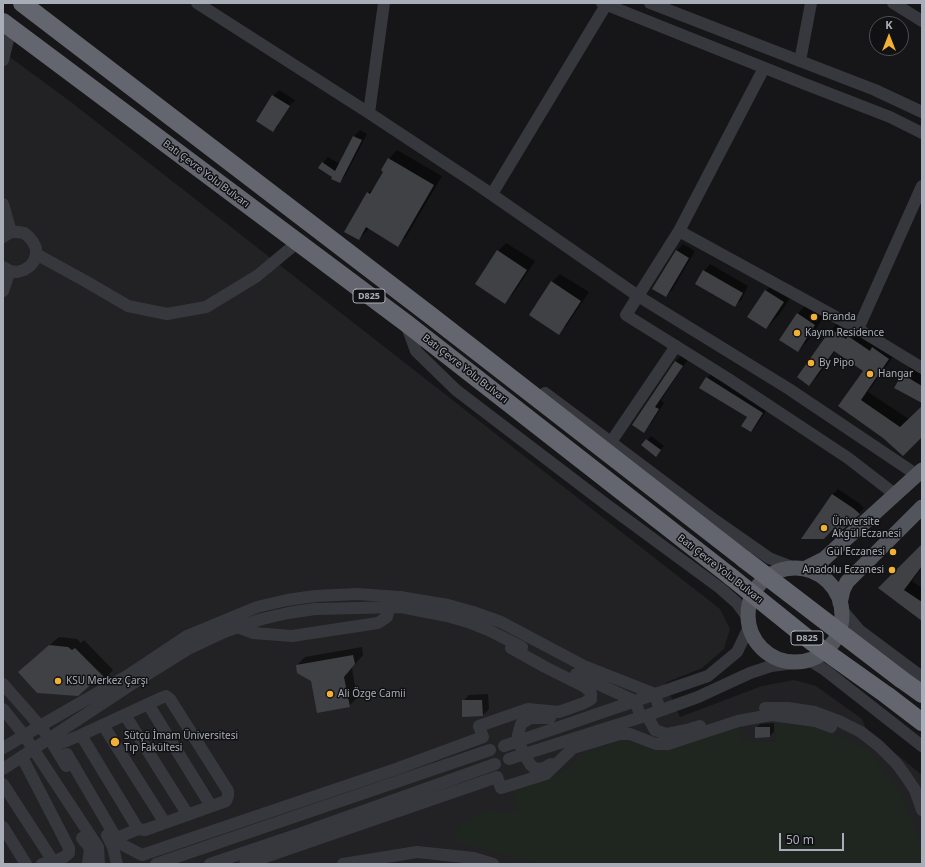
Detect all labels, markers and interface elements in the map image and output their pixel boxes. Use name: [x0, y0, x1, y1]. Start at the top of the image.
north arrow: [869, 16, 909, 56]
text: K: [885, 17, 893, 32]
street label: Batı Çevre Yolu Bulvarı: [160, 138, 252, 210]
road number: D825: [353, 289, 385, 303]
place label: Branda: [822, 311, 856, 323]
marker: Branda: [809, 312, 819, 322]
place label: Kayım Residence: [805, 327, 884, 339]
marker: Kayım Residence: [792, 328, 802, 338]
street label: Batı Çevre Yolu Bulvarı: [420, 332, 510, 406]
place label: By Pipo: [819, 357, 854, 369]
marker: By Pipo: [806, 358, 816, 368]
place label: Hangar: [878, 368, 913, 380]
marker: Hangar: [865, 369, 875, 379]
place label: Üniversite Akgül Eczanesi: [832, 516, 901, 540]
marker: Üniversite Akgül Eczanesi: [819, 523, 829, 533]
street label: Batı Çevre Yolu Bulvarı: [675, 532, 765, 606]
place label: Gül Eczanesi: [827, 546, 885, 558]
marker: Gül Eczanesi: [888, 547, 898, 557]
place label: Anadolu Eczanesi: [802, 564, 884, 576]
marker: Anadolu Eczanesi: [887, 565, 897, 575]
road number: D825: [791, 631, 823, 645]
place label: KSU Merkez Çarşı: [66, 675, 148, 687]
marker: KSU Merkez Çarşı: [53, 676, 63, 686]
place label: Ali Özge Camii: [338, 688, 405, 700]
marker: Ali Özge Camii: [325, 689, 335, 699]
place label: Sütçü İmam Üniversitesi Tıp Fakültesi: [124, 730, 238, 754]
marker: Sütçü İmam Üniversitesi Tıp Fakültesi: [109, 736, 121, 748]
scale bar: [781, 825, 846, 851]
text: 50 m: [786, 831, 814, 848]

